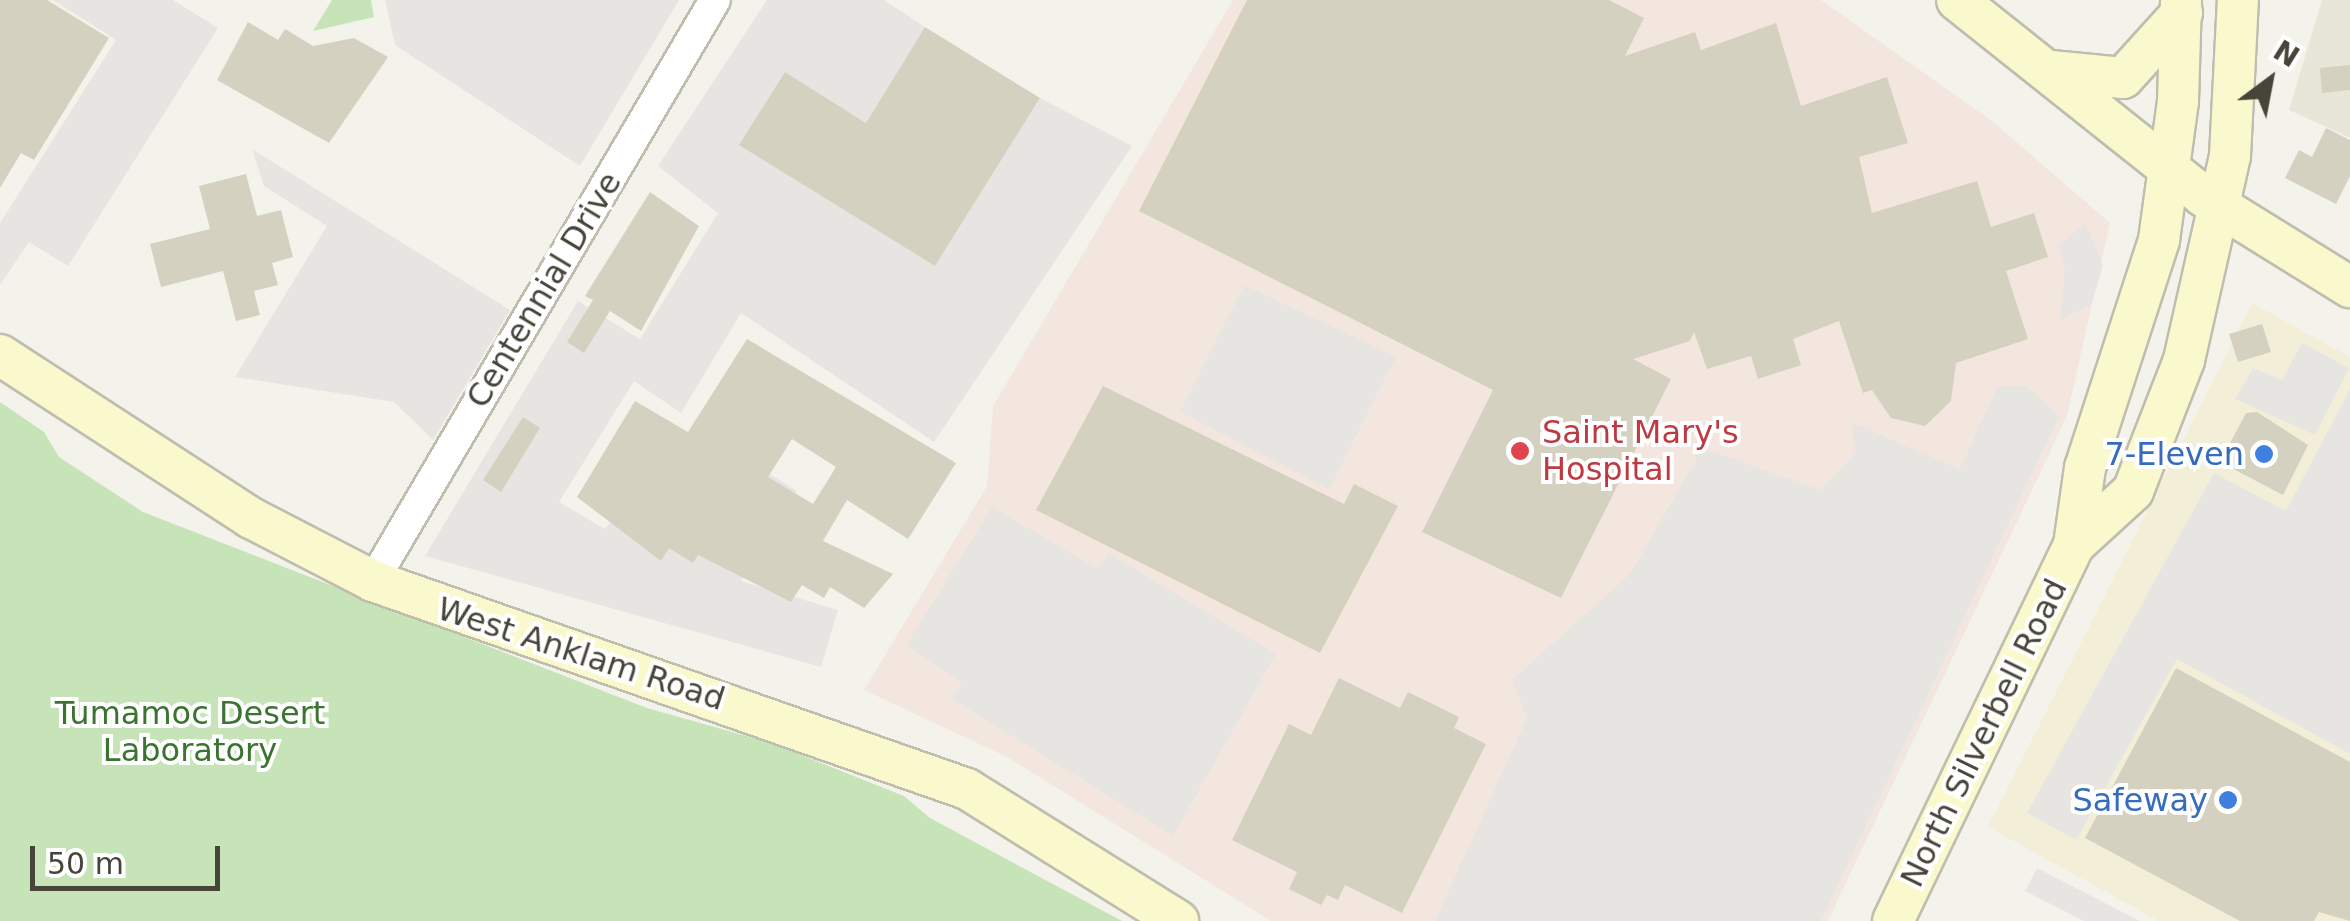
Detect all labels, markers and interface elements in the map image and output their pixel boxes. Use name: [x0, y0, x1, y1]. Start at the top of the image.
north arrow: [2220, 30, 2320, 130]
text: N: [2267, 34, 2305, 74]
street label: Centennial Drive: [459, 165, 629, 415]
place label: Saint Mary's Hospital: [1542, 414, 1739, 489]
place label: 7-Eleven: [2104, 435, 2244, 473]
marker: Saint Mary's Hospital: [1507, 438, 1533, 464]
marker: 7-Eleven: [2253, 443, 2275, 465]
street label: North Silverbell Road: [1893, 573, 2075, 893]
street label: West Anklam Road: [433, 589, 729, 719]
park label: Tumamoc Desert Laboratory: [55, 695, 325, 770]
place label: Safeway: [2072, 781, 2208, 819]
marker: Safeway: [2217, 789, 2239, 811]
scale bar: [35, 826, 225, 888]
text: 50 m: [47, 846, 124, 881]

